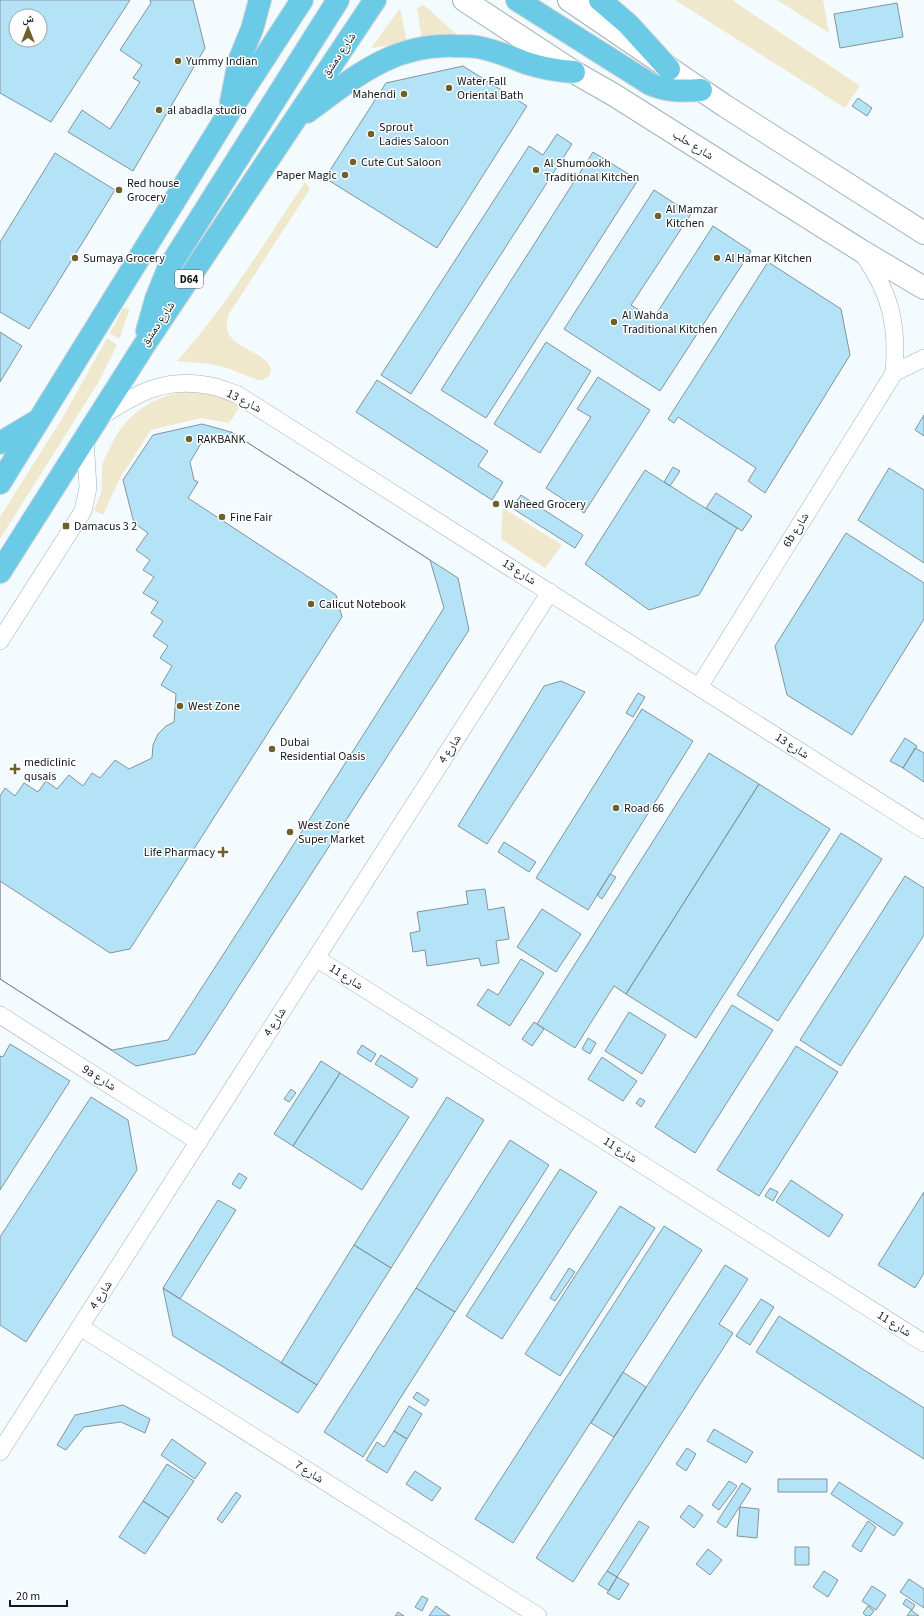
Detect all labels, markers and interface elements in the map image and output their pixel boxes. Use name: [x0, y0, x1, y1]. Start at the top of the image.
north arrow: [8, 8, 48, 48]
text: ش: [22, 11, 34, 26]
street label: شارع دمشق: [318, 29, 360, 81]
place label: Yummy Indian: [185, 53, 258, 70]
marker: Yummy Indian: [173, 56, 183, 66]
place label: Water Fall Oriental Bath: [457, 73, 523, 104]
marker: Water Fall Oriental Bath: [444, 83, 454, 93]
place label: Mahendi: [353, 86, 396, 103]
marker: Mahendi: [399, 89, 409, 99]
place label: al abadla studio: [167, 102, 247, 119]
marker: al abadla studio: [154, 105, 164, 115]
place label: Sprout Ladies Saloon: [379, 119, 449, 150]
street label: شارع حلب: [669, 126, 717, 164]
marker: Sprout Ladies Saloon: [366, 129, 376, 139]
place label: Cute Cut Saloon: [361, 154, 441, 171]
place label: Al Shumookh Traditional Kitchen: [544, 155, 639, 186]
marker: Cute Cut Saloon: [348, 157, 358, 167]
marker: Al Shumookh Traditional Kitchen: [531, 165, 541, 175]
place label: Paper Magic: [276, 167, 338, 184]
marker: Paper Magic: [340, 170, 350, 180]
place label: Red house Grocery: [127, 175, 179, 206]
marker: Red house Grocery: [114, 185, 124, 195]
place label: Al Mamzar Kitchen: [666, 201, 719, 232]
marker: Al Mamzar Kitchen: [653, 211, 663, 221]
place label: Sumaya Grocery: [83, 250, 165, 267]
place label: Al Hamar Kitchen: [725, 250, 812, 267]
marker: Sumaya Grocery: [70, 253, 80, 263]
marker: Al Hamar Kitchen: [712, 253, 722, 263]
road number: D64: [175, 270, 203, 288]
street label: شارع دمشق: [137, 298, 179, 350]
place label: Al Wahda Traditional Kitchen: [622, 307, 717, 338]
marker: Al Wahda Traditional Kitchen: [609, 317, 619, 327]
street label: شارع 13: [224, 385, 264, 417]
place label: RAKBANK: [197, 431, 246, 448]
marker: RAKBANK: [184, 434, 194, 444]
place label: Waheed Grocery: [504, 496, 586, 513]
marker: Waheed Grocery: [491, 499, 501, 509]
place label: Fine Fair: [230, 509, 273, 526]
street label: 6b شارع: [779, 509, 813, 551]
marker: Fine Fair: [217, 512, 227, 522]
place label: Damacus 3 2: [74, 518, 137, 535]
marker: Damacus 3 2: [61, 521, 71, 531]
street label: شارع 13: [499, 555, 539, 589]
place label: Calicut Notebook: [319, 596, 406, 613]
marker: Calicut Notebook: [306, 599, 316, 609]
place label: West Zone: [188, 698, 240, 715]
marker: West Zone: [175, 701, 185, 711]
street label: شارع 13: [772, 729, 812, 763]
street label: شارع 4: [434, 731, 466, 767]
place label: Dubai Residential Oasis: [280, 734, 365, 765]
marker: Dubai Residential Oasis: [267, 744, 277, 754]
place label: mediclinic qusais: [24, 754, 77, 785]
marker: mediclinic qusais: [9, 763, 21, 775]
place label: Road 66: [624, 800, 664, 817]
marker: Road 66: [611, 803, 621, 813]
place label: West Zone Super Market: [298, 817, 365, 848]
marker: West Zone Super Market: [285, 827, 295, 837]
place label: Life Pharmacy: [144, 844, 215, 861]
marker: Life Pharmacy: [218, 847, 228, 857]
street label: شارع 11: [326, 960, 366, 994]
street label: شارع 4: [259, 1004, 291, 1040]
street label: 9a شارع: [79, 1061, 119, 1095]
street label: شارع 11: [600, 1133, 640, 1167]
street label: شارع 4: [85, 1277, 117, 1313]
street label: شارع 11: [874, 1307, 914, 1341]
street label: شارع 7: [291, 1457, 327, 1488]
scale bar: [10, 1582, 67, 1608]
text: 20 m: [16, 1588, 40, 1605]

